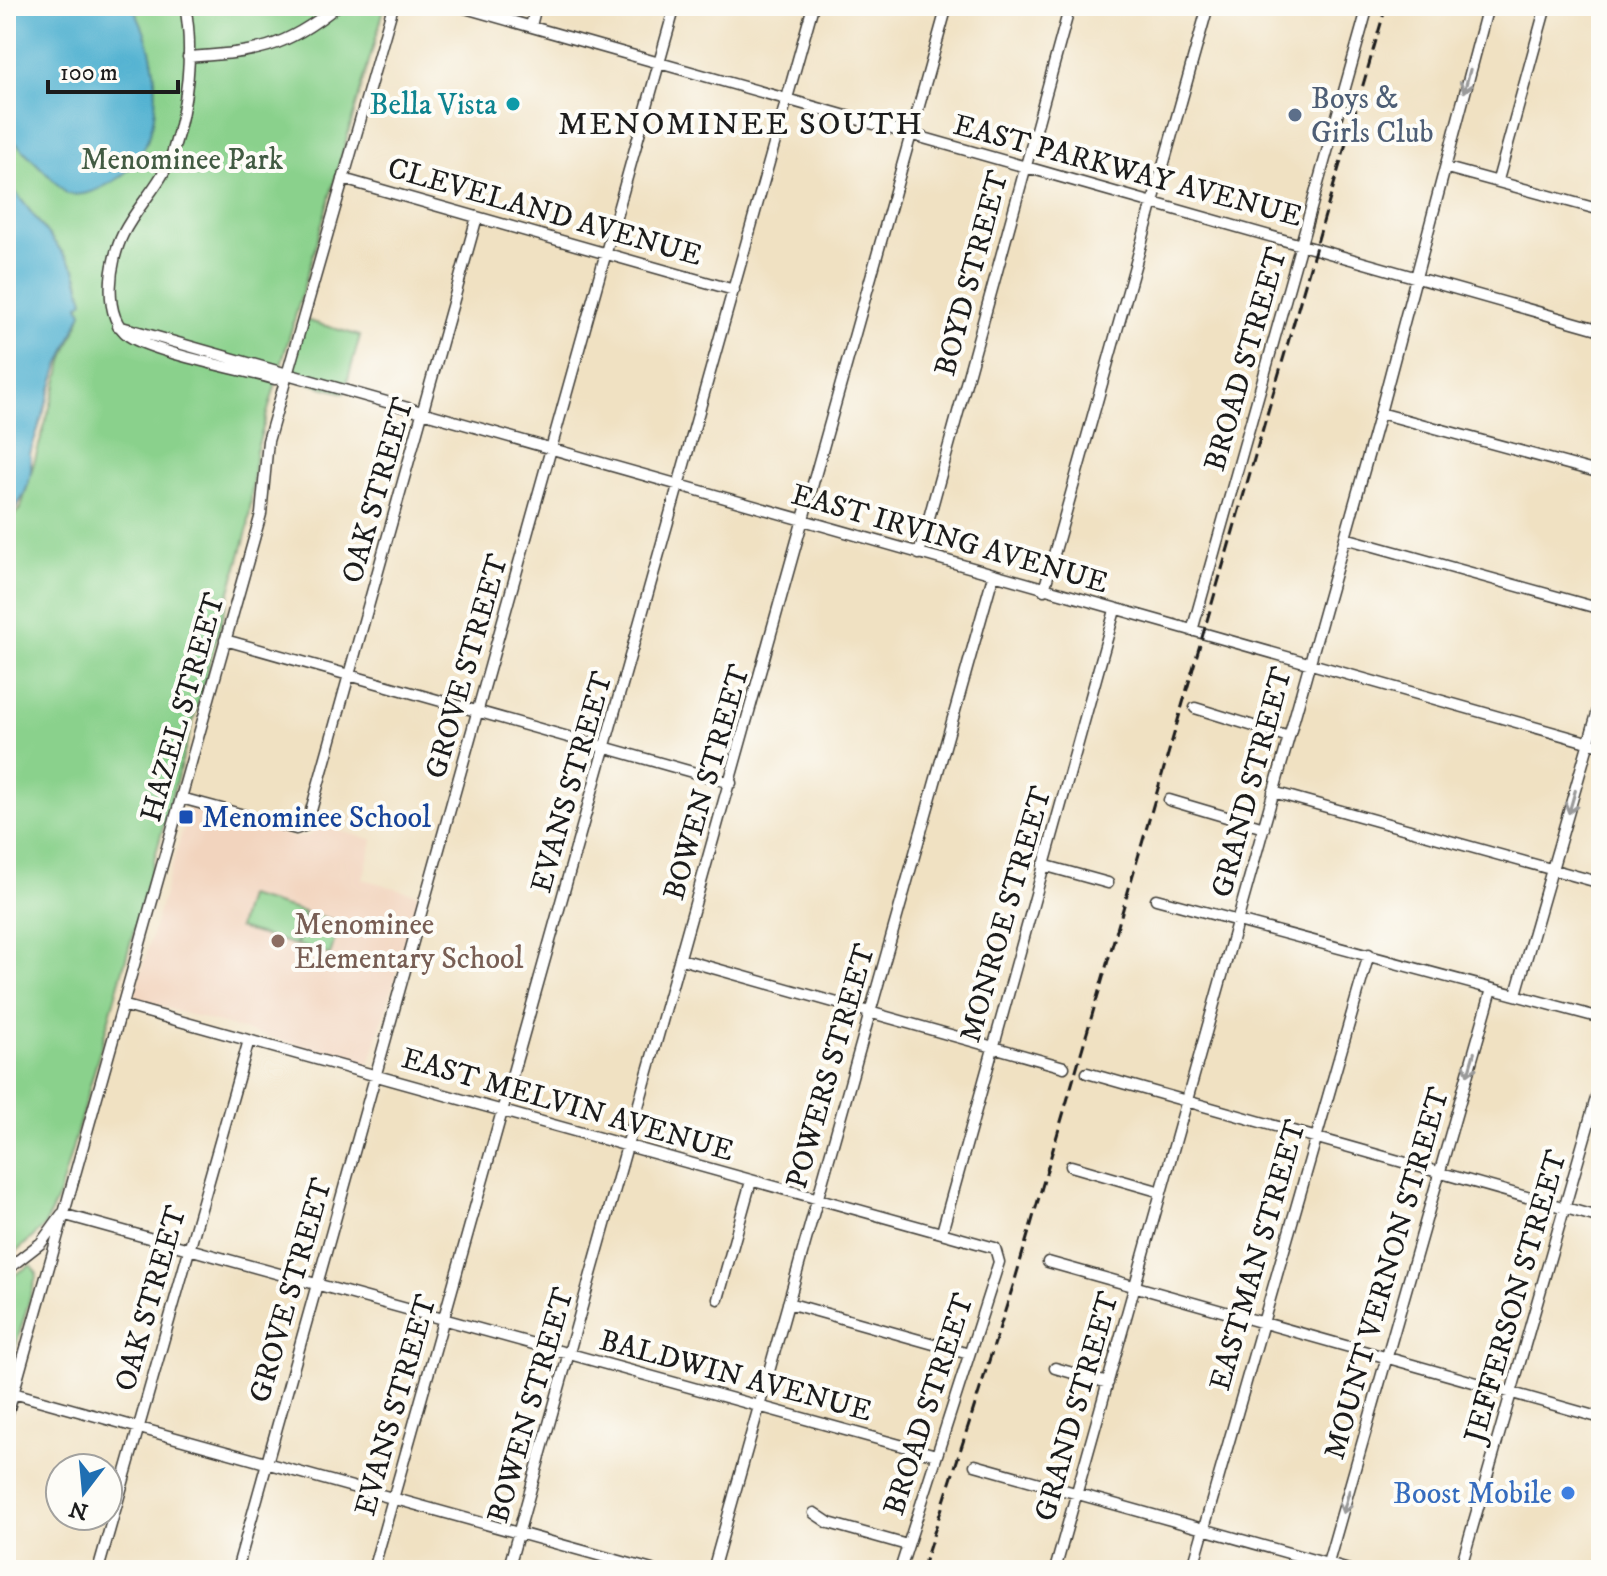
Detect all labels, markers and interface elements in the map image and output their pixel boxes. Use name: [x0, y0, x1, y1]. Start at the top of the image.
scale bar: [48, 44, 178, 94]
text: 100 m: [60, 58, 118, 88]
one-way arrow: [1459, 68, 1474, 94]
place label: Boys & Girls Club: [1311, 81, 1434, 152]
place label: Bella Vista: [370, 87, 497, 124]
marker: Bella Vista: [504, 95, 522, 113]
district label: MENOMINEE SOUTH: [558, 105, 924, 145]
marker: Boys & Girls Club: [1286, 106, 1304, 124]
street label: EAST PARKWAY AVENUE: [949, 107, 1306, 236]
park label: Menominee Park: [81, 142, 284, 179]
street label: CLEVELAND AVENUE: [383, 150, 706, 275]
street label: BOYD STREET: [927, 166, 1018, 380]
street label: BROAD STREET: [1197, 243, 1296, 476]
street label: OAK STREET: [334, 393, 423, 587]
street label: EAST IRVING AVENUE: [787, 477, 1112, 602]
street label: GROVE STREET: [418, 550, 517, 783]
street label: HAZEL STREET: [133, 588, 234, 826]
street label: BOWEN STREET: [656, 660, 759, 904]
street label: GRAND STREET: [1204, 663, 1301, 902]
street label: EVANS STREET: [523, 667, 622, 897]
street label: MONROE STREET: [952, 782, 1061, 1047]
one-way arrow: [1564, 789, 1578, 814]
place label: Menominee School: [202, 800, 431, 837]
marker: Menominee School: [177, 808, 195, 826]
place label: Menominee Elementary School: [294, 907, 523, 978]
marker: Menominee Elementary School: [269, 932, 287, 950]
street label: POWERS STREET: [779, 940, 884, 1193]
street label: EAST MELVIN AVENUE: [397, 1040, 738, 1171]
one-way arrow: [1463, 1050, 1478, 1076]
street label: MOUNT VERNON STREET: [1317, 1083, 1458, 1464]
street label: EASTMAN STREET: [1202, 1115, 1315, 1395]
street label: JEFFERSON STREET: [1456, 1146, 1576, 1450]
street label: GROVE STREET: [242, 1174, 341, 1407]
street label: OAK STREET: [107, 1201, 196, 1395]
street label: BOWEN STREET: [480, 1283, 583, 1527]
street label: GRAND STREET: [1027, 1287, 1128, 1525]
street label: BROAD STREET: [876, 1289, 983, 1520]
street label: EVANS STREET: [347, 1290, 446, 1520]
street label: BALDWIN AVENUE: [595, 1322, 876, 1431]
north arrow: [44, 1452, 124, 1532]
place label: Boost Mobile: [1393, 1476, 1552, 1513]
marker: Boost Mobile: [1559, 1484, 1577, 1502]
one-way arrow: [1338, 1489, 1353, 1515]
text: N: [66, 1494, 91, 1525]

